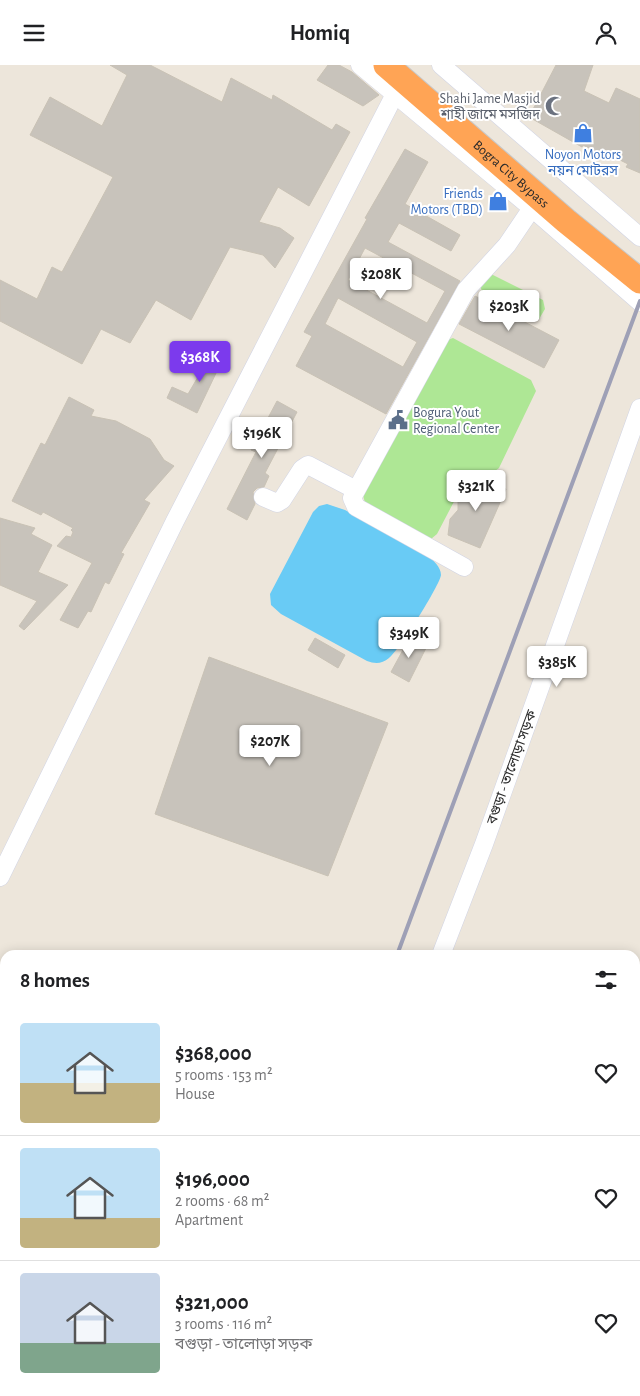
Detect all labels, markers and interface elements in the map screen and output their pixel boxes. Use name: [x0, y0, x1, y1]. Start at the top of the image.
icon: menu: [20, 19, 48, 47]
icon: person: [592, 19, 620, 47]
text: Homiq: [290, 22, 350, 44]
place label: Shahi Jame Masjid শাহী জামে মসজিদ: [440, 92, 540, 122]
mosque icon: Shahi Jame Masjid শাহী জামে মসজিদ: [544, 95, 566, 117]
shop icon: Noyon Motors নয়ন মোটরস: [572, 122, 594, 144]
street label: Bogra City Bypass: [470, 138, 551, 211]
place label: Noyon Motors নয়ন মোটরস: [545, 148, 621, 178]
place label: Friends Motors (TBD): [411, 187, 483, 217]
shop icon: Friends Motors (TBD): [487, 190, 509, 212]
pin: $208K: [346, 257, 416, 300]
text: $208K: [361, 266, 401, 282]
pin: $203K: [474, 289, 544, 332]
text: $203K: [489, 298, 529, 314]
pin: $368K: [165, 341, 235, 383]
text: $368K: [180, 349, 220, 365]
place label: Bogura Yout Regional Center: [413, 406, 499, 436]
public building icon: Bogura Yout Regional Center: [387, 409, 409, 431]
pin: $196K: [227, 417, 297, 459]
text: $196K: [243, 425, 281, 441]
pin: $321K: [441, 469, 511, 512]
text: $321K: [458, 478, 494, 494]
pin: $349K: [374, 617, 444, 659]
text: $349K: [389, 625, 429, 641]
pin: $385K: [522, 645, 592, 688]
text: $385K: [538, 654, 576, 670]
street label: বগুড়া - তালোড়া সড়ক: [484, 708, 539, 827]
pin: $207K: [235, 725, 305, 767]
text: $207K: [250, 733, 290, 749]
icon: filters: [592, 966, 620, 994]
text: 8 homes: [20, 970, 90, 991]
icon: home: [60, 1043, 120, 1103]
text: $368,000: [175, 1043, 252, 1064]
icon: heart: [592, 1059, 620, 1087]
text: 5 rooms · 153 m²: [175, 1067, 273, 1083]
text: House: [175, 1086, 215, 1102]
icon: home: [60, 1168, 120, 1228]
text: $196,000: [175, 1169, 250, 1190]
icon: heart: [592, 1184, 620, 1212]
text: 2 rooms · 68 m²: [175, 1193, 269, 1209]
text: Apartment: [175, 1212, 243, 1228]
text: $321,000: [175, 1292, 249, 1313]
icon: home: [60, 1293, 120, 1353]
icon: heart: [592, 1309, 620, 1337]
text: 3 rooms · 116 m²: [175, 1316, 272, 1332]
text: বগুড়া - তালোড়া সড়ক: [175, 1336, 312, 1352]

